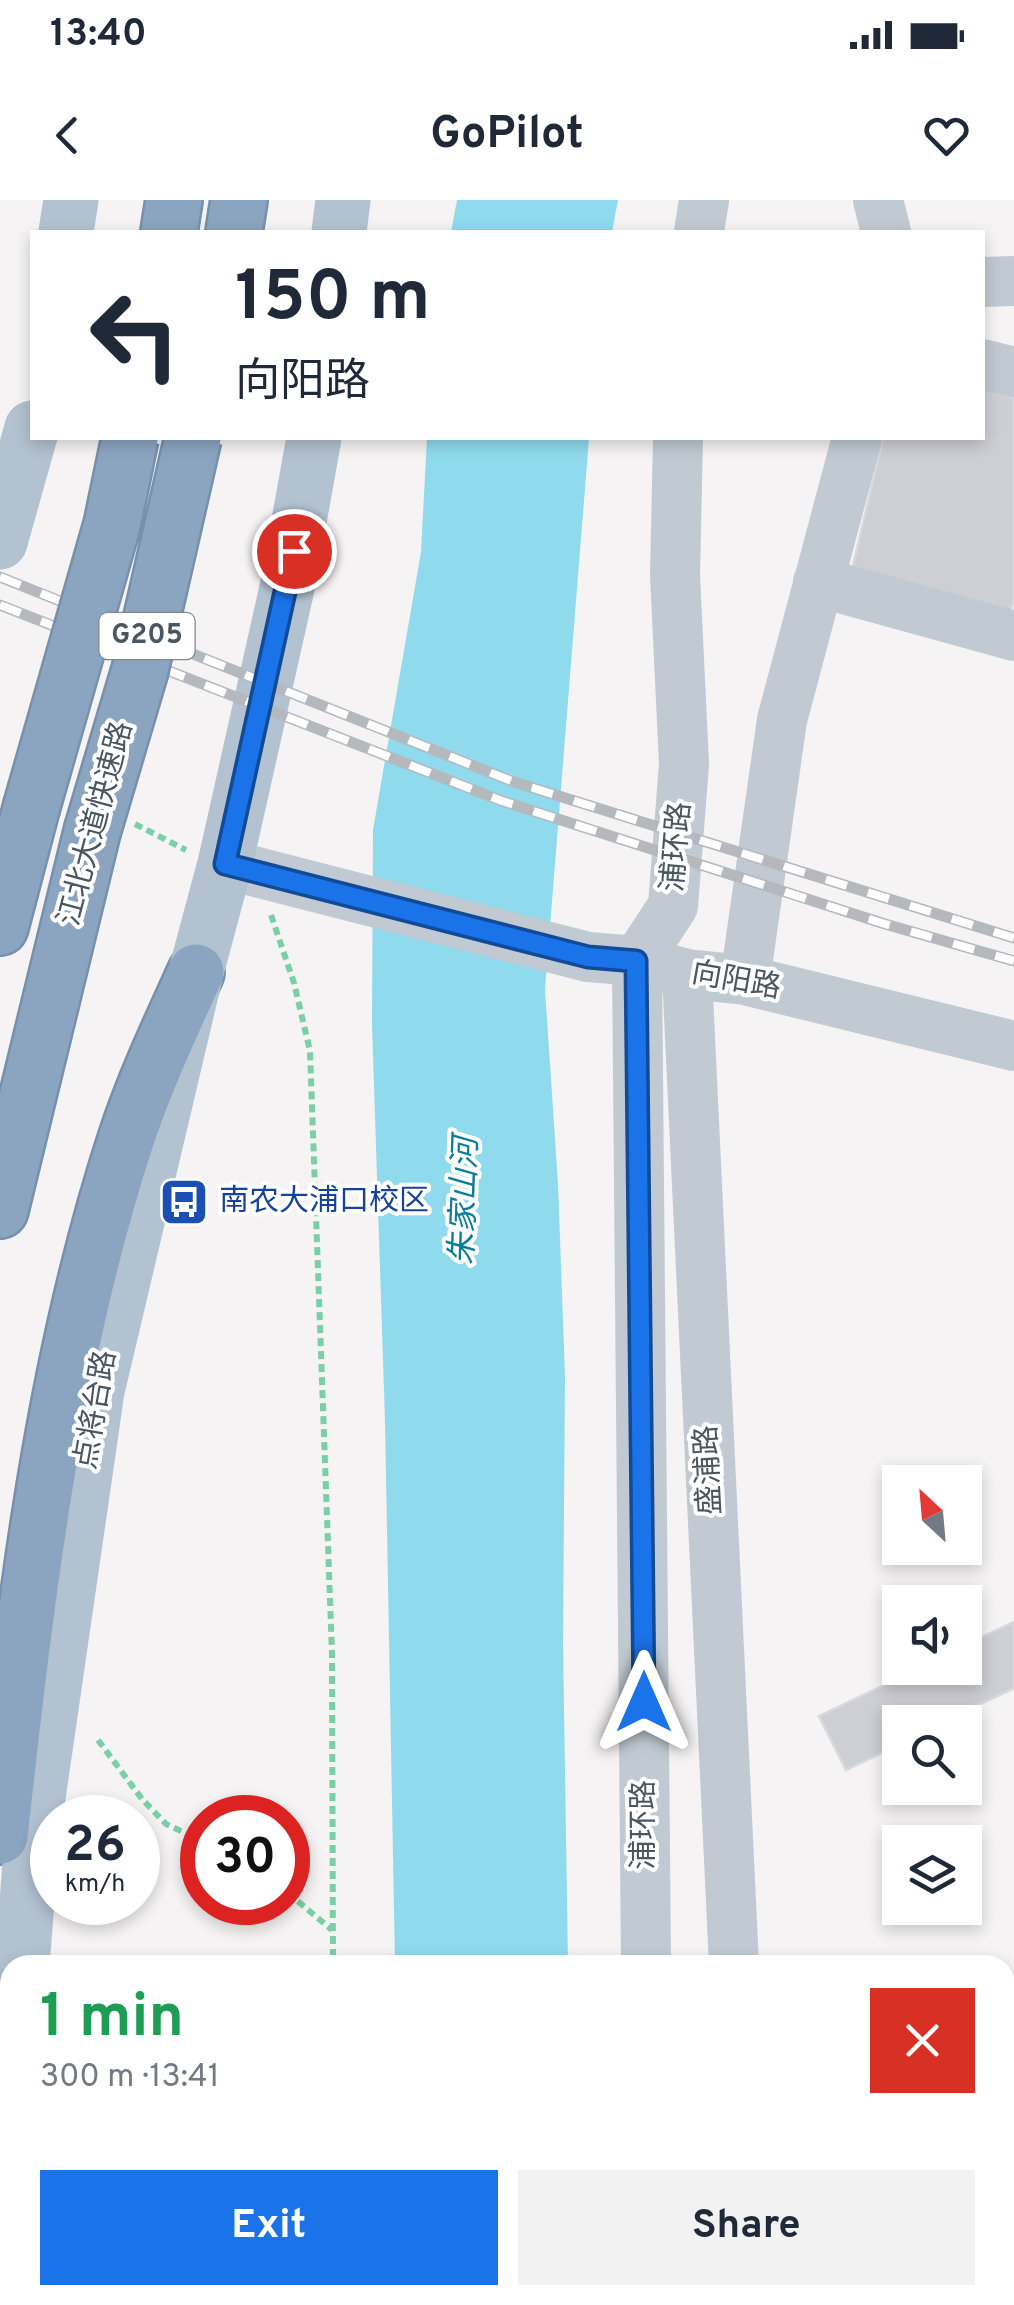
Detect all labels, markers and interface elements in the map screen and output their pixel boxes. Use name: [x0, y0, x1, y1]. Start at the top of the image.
text: 13:40: [50, 11, 147, 60]
text: GoPilot: [430, 107, 584, 164]
icon: back: [40, 108, 95, 163]
icon: heart: [919, 108, 974, 163]
text: 150 m: [235, 256, 430, 345]
icon: left: [70, 270, 200, 400]
text: 向阳路: [235, 355, 370, 412]
pin: [252, 509, 337, 594]
icon: arrive: [267, 524, 322, 579]
road number: G205: [100, 613, 194, 659]
street label: 江北大道快速路: [52, 718, 142, 930]
street label: 浦环路: [656, 801, 700, 893]
street label: 向阳路: [688, 956, 784, 1008]
water label: 朱家山河: [444, 1130, 488, 1266]
bus stop icon: 南农大浦口校区: [158, 1176, 210, 1228]
place label: 南农大浦口校区: [219, 1184, 429, 1221]
street label: 点将台路: [68, 1348, 126, 1472]
street label: 盛浦路: [689, 1424, 731, 1516]
north arrow: [882, 1465, 982, 1565]
map controls: [882, 1465, 982, 1925]
button: sound: [882, 1585, 982, 1685]
position arrow: [592, 1650, 696, 1754]
button: search: [882, 1705, 982, 1805]
street label: 浦环路: [627, 1780, 664, 1870]
speed limit sign: 30: [180, 1795, 310, 1925]
text: 26: [64, 1816, 126, 1879]
button: layers: [882, 1825, 982, 1925]
text: km/h: [65, 1869, 125, 1901]
text: 1 min: [40, 1982, 184, 2058]
button: close: [870, 1988, 975, 2093]
text: 300 m · 13:41: [40, 2058, 220, 2098]
button: Exit: [40, 2170, 498, 2285]
button: Share: [518, 2170, 975, 2285]

